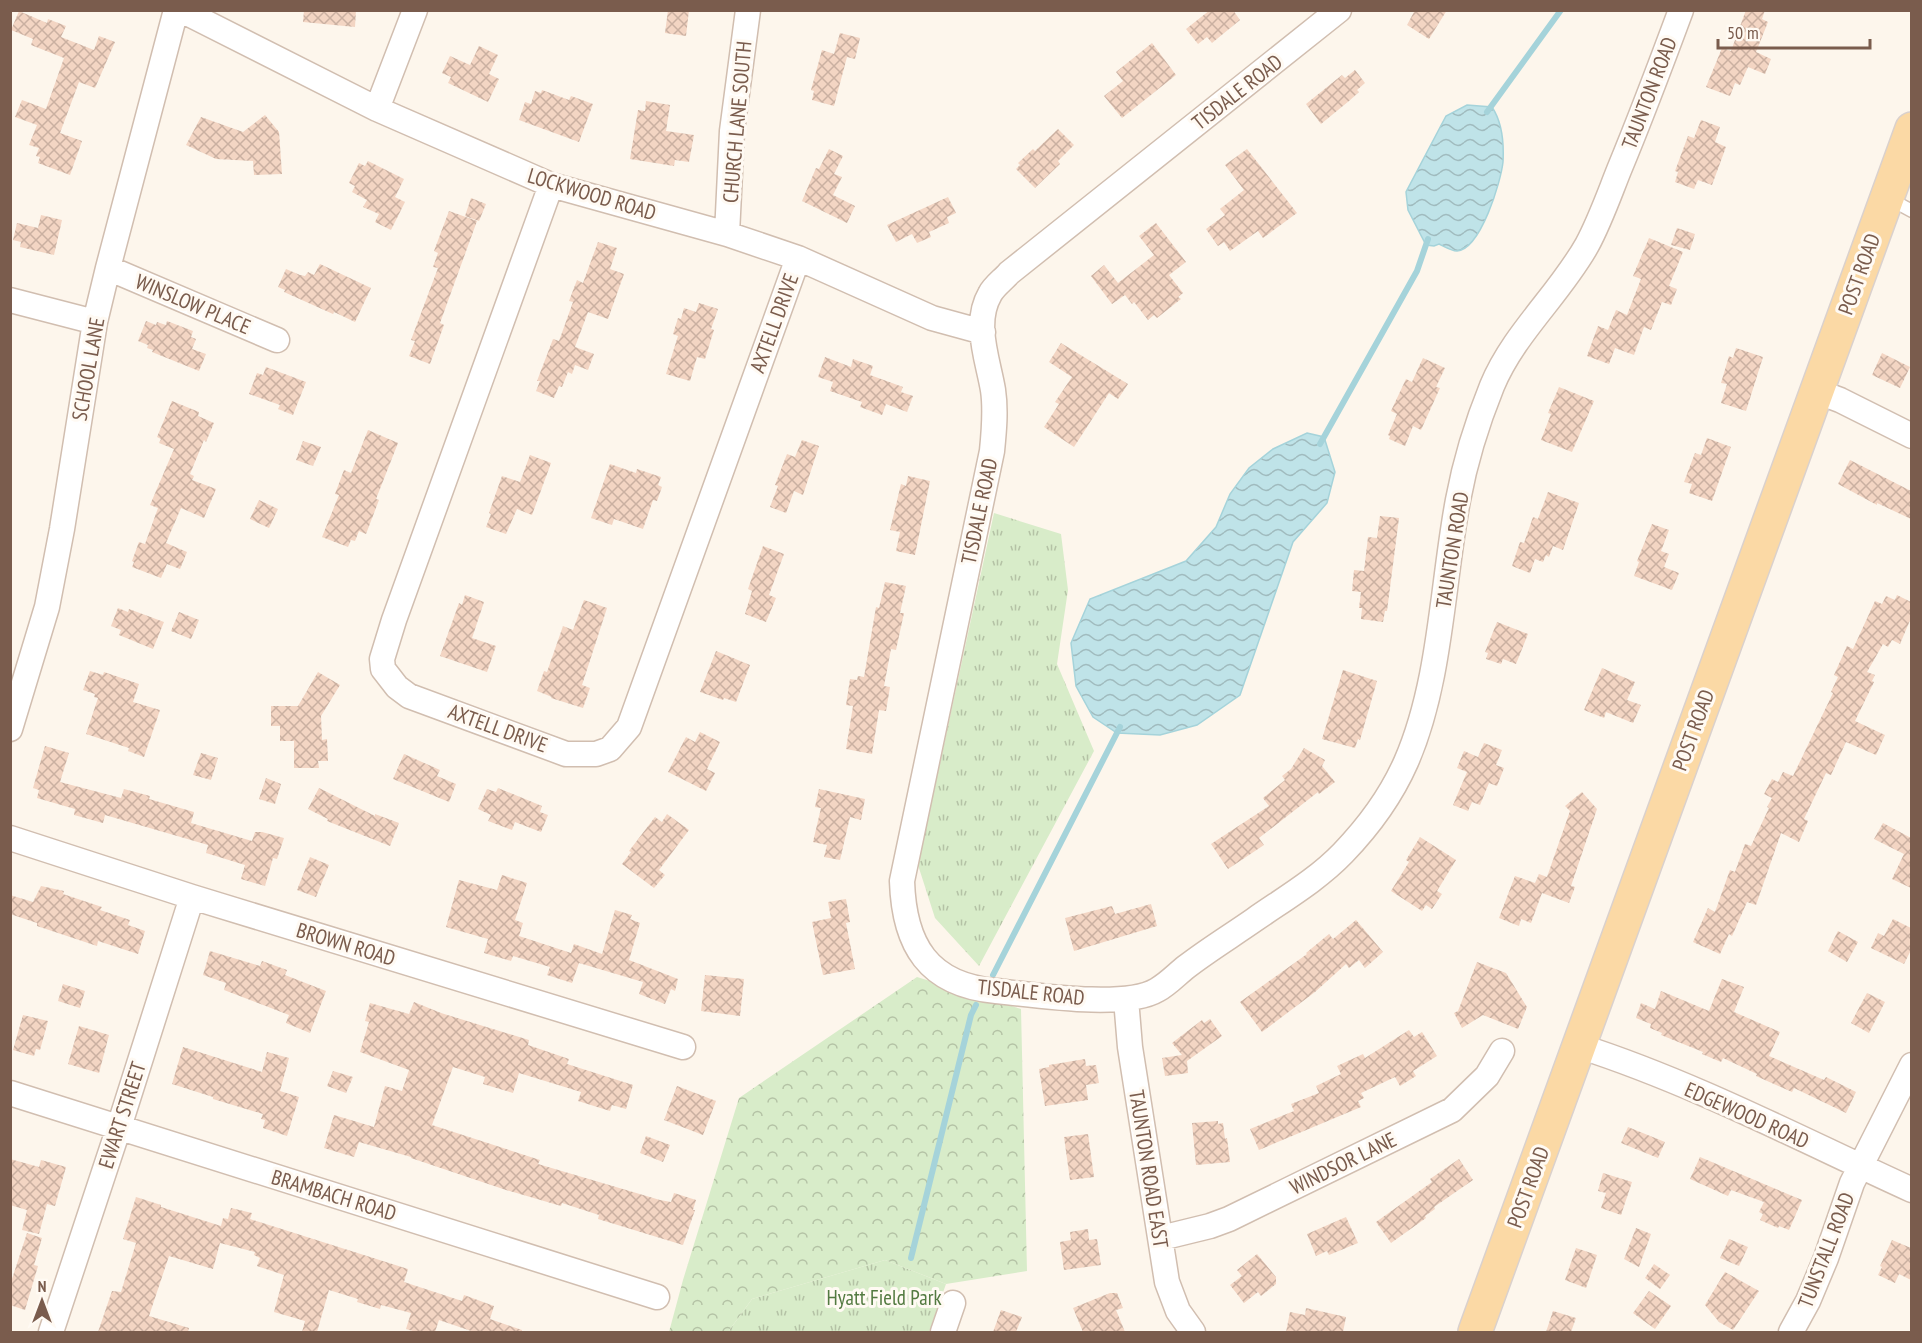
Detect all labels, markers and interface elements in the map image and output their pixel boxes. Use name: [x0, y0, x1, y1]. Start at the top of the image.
scale bar: [1718, 12, 1870, 50]
text: 50 m: [1727, 21, 1759, 44]
street label: TAUNTON ROAD: [1615, 33, 1683, 153]
street label: CHURCH LANE SOUTH: [716, 40, 758, 204]
street label: TISDALE ROAD: [1186, 48, 1288, 136]
street label: LOCKWOOD ROAD: [525, 162, 659, 226]
street label: POST ROAD: [1832, 230, 1886, 318]
street label: WINSLOW PLACE: [131, 268, 255, 340]
street label: AXTELL DRIVE: [744, 270, 804, 376]
street label: SCHOOL LANE: [66, 315, 110, 423]
street label: TISDALE ROAD: [955, 456, 1003, 566]
street label: TAUNTON ROAD: [1429, 490, 1475, 610]
street label: POST ROAD: [1666, 686, 1720, 774]
street label: AXTELL DRIVE: [445, 698, 551, 758]
street label: BROWN ROAD: [293, 916, 399, 972]
street label: TISDALE ROAD: [976, 973, 1086, 1011]
street label: EWART STREET: [92, 1058, 152, 1172]
street label: EDGEWOOD ROAD: [1681, 1076, 1813, 1154]
street label: TAUNTON ROAD EAST: [1123, 1088, 1175, 1251]
street label: WINDSOR LANE: [1285, 1126, 1401, 1200]
street label: POST ROAD: [1501, 1143, 1555, 1231]
street label: BRAMBACH ROAD: [268, 1163, 400, 1227]
street label: TUNSTALL ROAD: [1792, 1188, 1860, 1312]
north arrow: [12, 1271, 72, 1331]
text: N: [38, 1276, 46, 1296]
park label: Hyatt Field Park: [826, 1284, 942, 1311]

